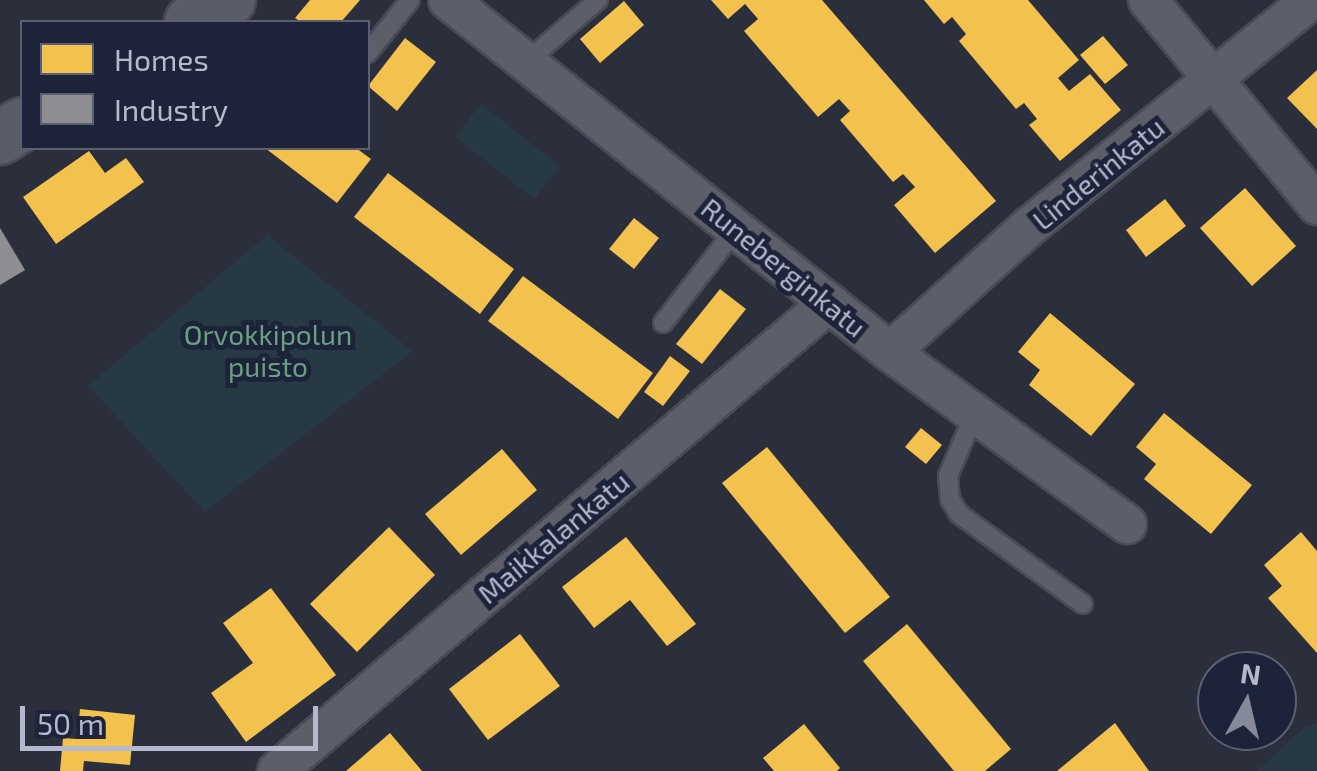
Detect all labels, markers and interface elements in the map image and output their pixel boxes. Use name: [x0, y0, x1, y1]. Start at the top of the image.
legend: [20, 20, 370, 150]
text: Homes: [114, 41, 209, 77]
text: Industry: [114, 91, 228, 127]
street label: Linderinkatu: [1025, 110, 1171, 236]
street label: Runeberginkatu: [695, 190, 873, 344]
park label: Orvokkipolun puisto: [184, 317, 352, 383]
street label: Maikkalankatu: [471, 464, 635, 610]
north arrow: [1197, 651, 1297, 751]
text: N: [1239, 655, 1263, 692]
scale bar: [25, 686, 322, 748]
text: 50 m: [37, 705, 104, 741]

